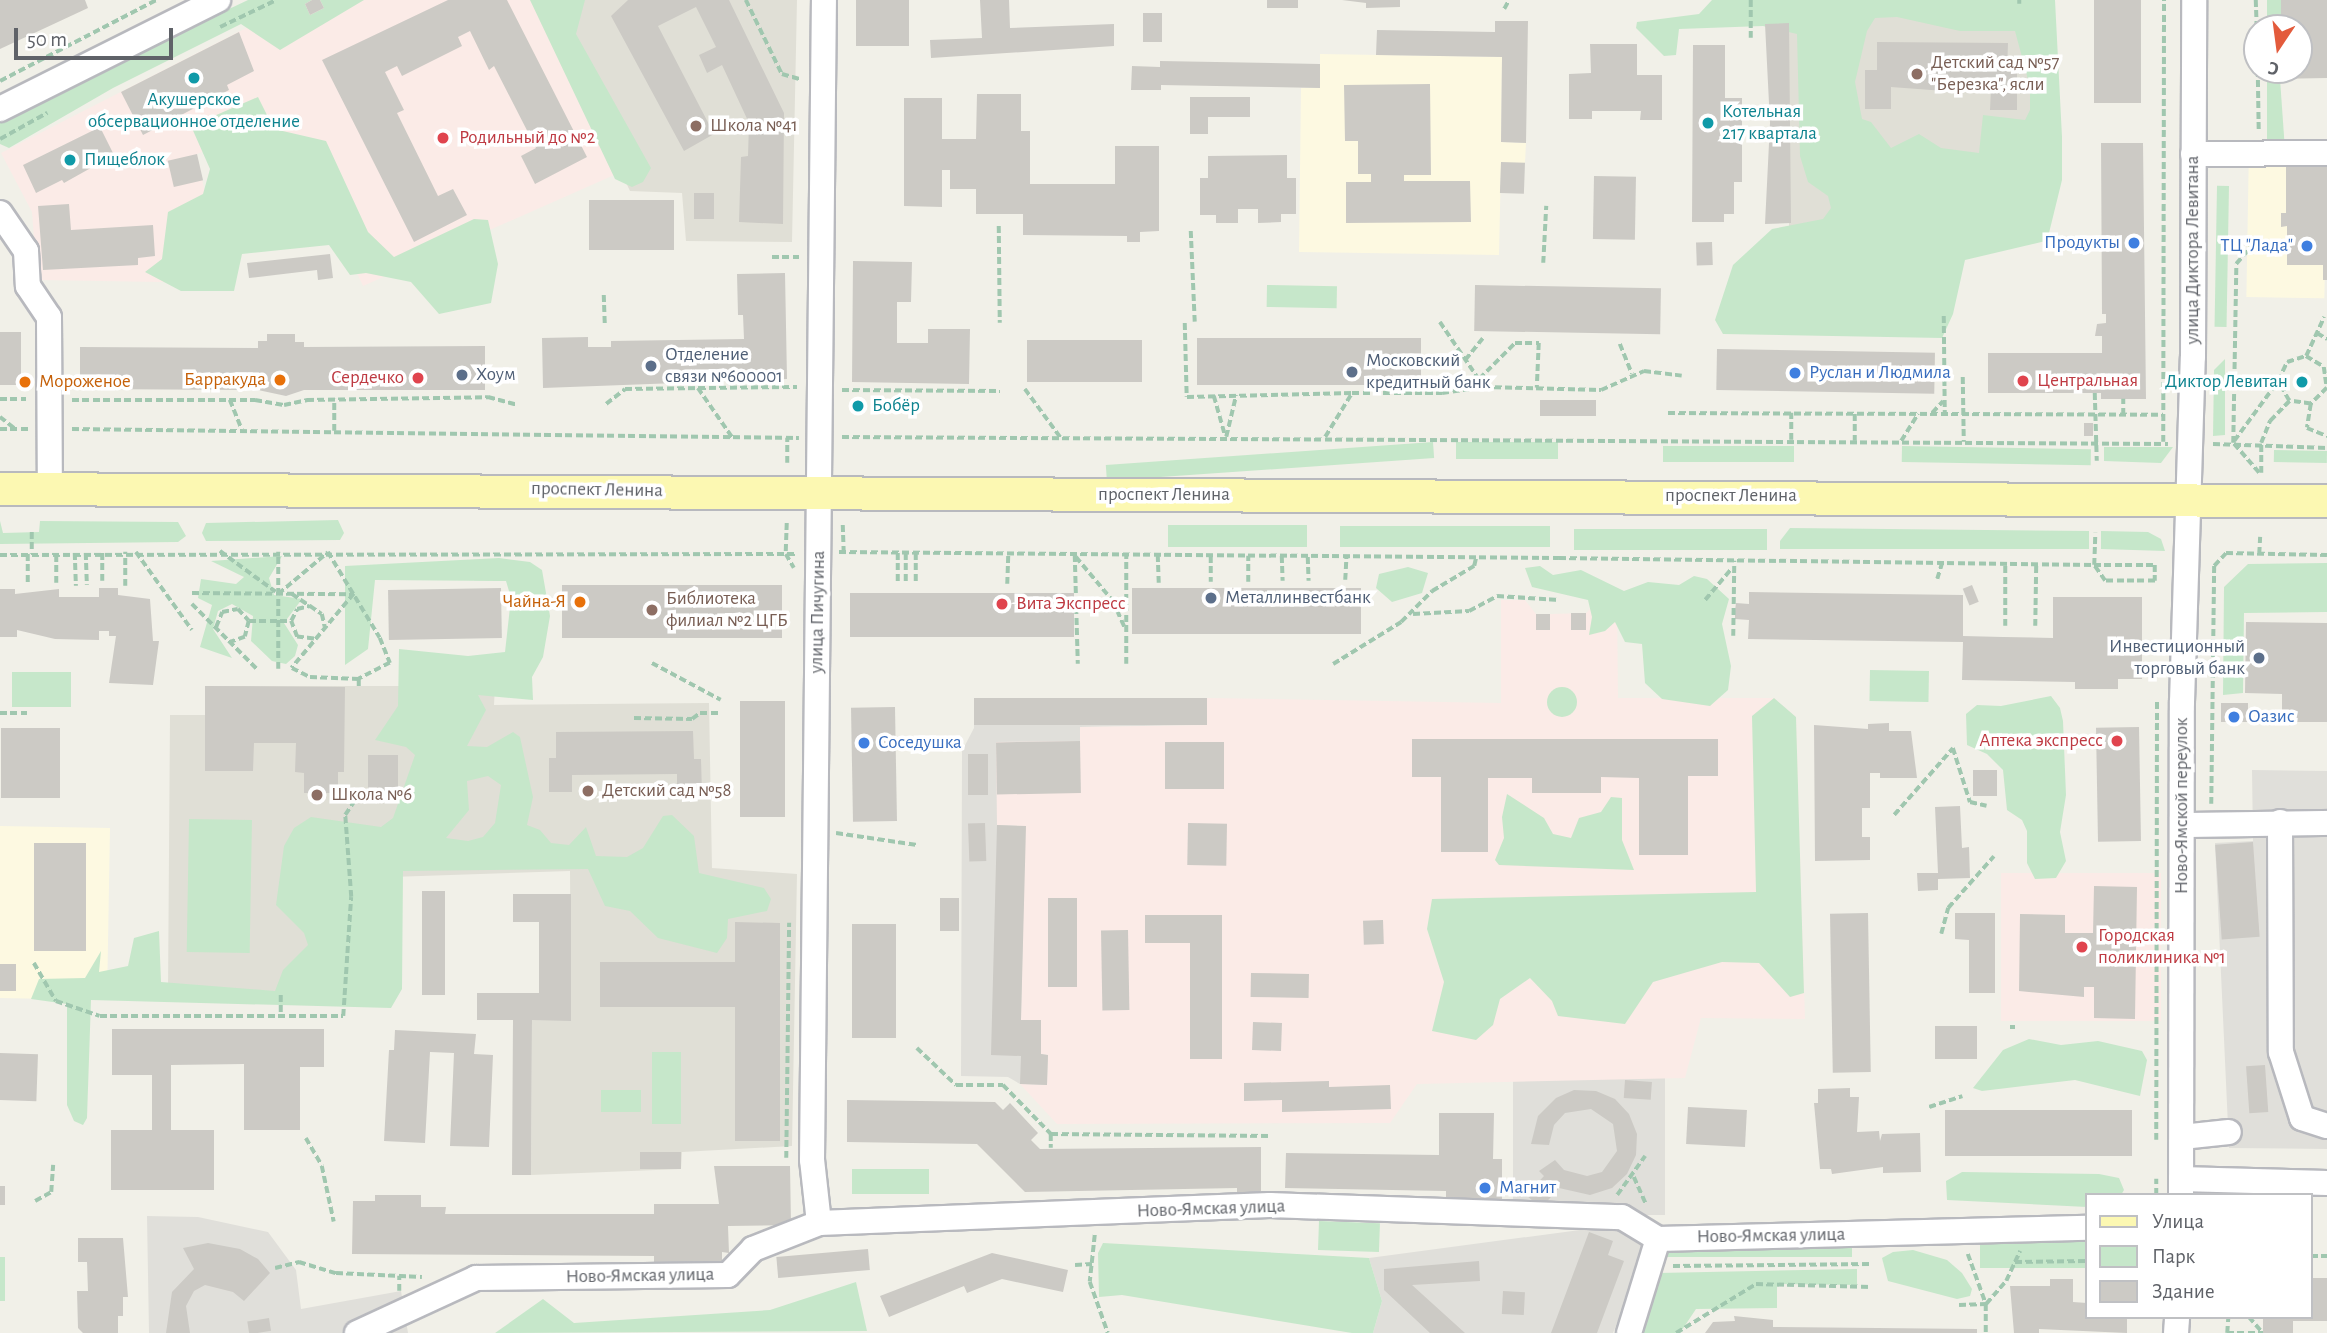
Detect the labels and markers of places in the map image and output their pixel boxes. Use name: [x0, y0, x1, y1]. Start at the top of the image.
place label: Детский сад №57 "Березка", ясли: [1931, 52, 2059, 96]
marker: Детский сад №57 "Березка", ясли: [1909, 66, 1925, 82]
marker: Акушерское обсервационное отделение: [186, 70, 202, 86]
place label: Акушерское обсервационное отделение: [88, 89, 300, 133]
place label: Котельная 217 квартала: [1722, 101, 1817, 145]
place label: Школа №41: [710, 115, 798, 137]
marker: Котельная 217 квартала: [1700, 115, 1716, 131]
marker: Школа №41: [688, 118, 704, 134]
place label: Родильный до №2: [459, 127, 595, 149]
marker: Родильный до №2: [433, 128, 453, 148]
place label: Пищеблок: [84, 149, 165, 171]
marker: Пищеблок: [62, 152, 78, 168]
place label: Продукты: [2044, 232, 2120, 254]
marker: Продукты: [2126, 235, 2142, 251]
place label: ТЦ "Лада": [2220, 235, 2293, 257]
marker: ТЦ "Лада": [2299, 238, 2315, 254]
place label: Отделение связи №600001: [665, 344, 783, 388]
place label: Московский кредитный банк: [1366, 350, 1491, 394]
marker: Отделение связи №600001: [643, 358, 659, 374]
place label: Руслан и Людмила: [1809, 362, 1951, 384]
place label: Хоум: [476, 364, 516, 386]
marker: Московский кредитный банк: [1344, 364, 1360, 380]
marker: Руслан и Людмила: [1787, 365, 1803, 381]
place label: Сердечко: [331, 367, 404, 389]
marker: Хоум: [454, 367, 470, 383]
place label: Барракуда: [184, 369, 266, 391]
marker: Сердечко: [410, 370, 426, 386]
place label: Центральная: [2037, 370, 2138, 392]
place label: Мороженое: [39, 371, 131, 393]
place label: Диктор Левитан: [2165, 371, 2288, 393]
marker: Барракуда: [272, 372, 288, 388]
marker: Центральная: [2015, 373, 2031, 389]
marker: Мороженое: [17, 374, 33, 390]
marker: Диктор Левитан: [2294, 374, 2310, 390]
place label: Бобёр: [872, 395, 920, 417]
marker: Бобёр: [850, 398, 866, 414]
place label: Металлинвестбанк: [1225, 587, 1371, 609]
place label: Библиотека филиал №2 ЦГБ: [666, 588, 788, 632]
marker: Металлинвестбанк: [1203, 590, 1219, 606]
place label: Чайна-Я: [502, 591, 566, 613]
place label: Вита Экспресс: [1016, 593, 1126, 615]
marker: Чайна-Я: [572, 594, 588, 610]
marker: Вита Экспресс: [994, 596, 1010, 612]
marker: Библиотека филиал №2 ЦГБ: [644, 602, 660, 618]
place label: Инвестиционный торговый банк: [2109, 636, 2245, 680]
marker: Инвестиционный торговый банк: [2251, 650, 2267, 666]
place label: Оазис: [2248, 706, 2295, 728]
marker: Оазис: [2226, 709, 2242, 725]
place label: Аптека экспресс: [1979, 730, 2103, 752]
place label: Соседушка: [878, 732, 962, 754]
marker: Аптека экспресс: [2109, 733, 2125, 749]
marker: Соседушка: [856, 735, 872, 751]
place label: Детский сад №58: [602, 780, 731, 802]
marker: Детский сад №58: [580, 783, 596, 799]
place label: Школа №6: [331, 784, 412, 806]
marker: Школа №6: [309, 787, 325, 803]
place label: Городская поликлиника №1: [2098, 925, 2226, 969]
marker: Городская поликлиника №1: [2072, 937, 2092, 957]
place label: Магнит: [1499, 1177, 1556, 1199]
marker: Магнит: [1477, 1180, 1493, 1196]

